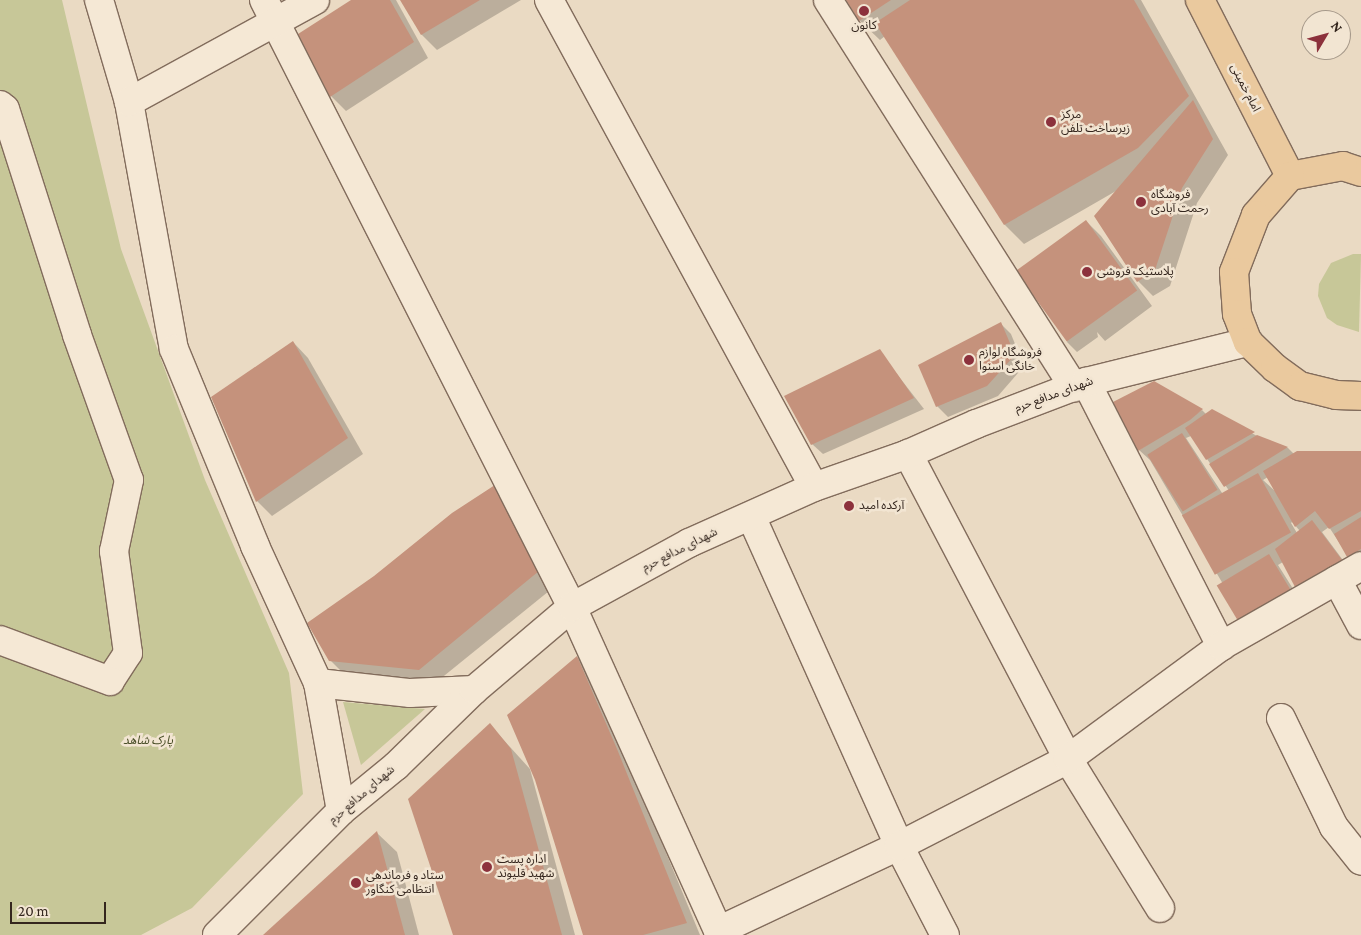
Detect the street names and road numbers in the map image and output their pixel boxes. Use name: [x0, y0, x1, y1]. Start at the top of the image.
street label: امام خمینی: [1227, 62, 1263, 114]
street label: شهدای مدافع حرم: [1013, 374, 1095, 416]
street label: شهدای مدافع حرم: [640, 525, 720, 575]
street label: شهدای مدافع حرم: [326, 762, 398, 828]

